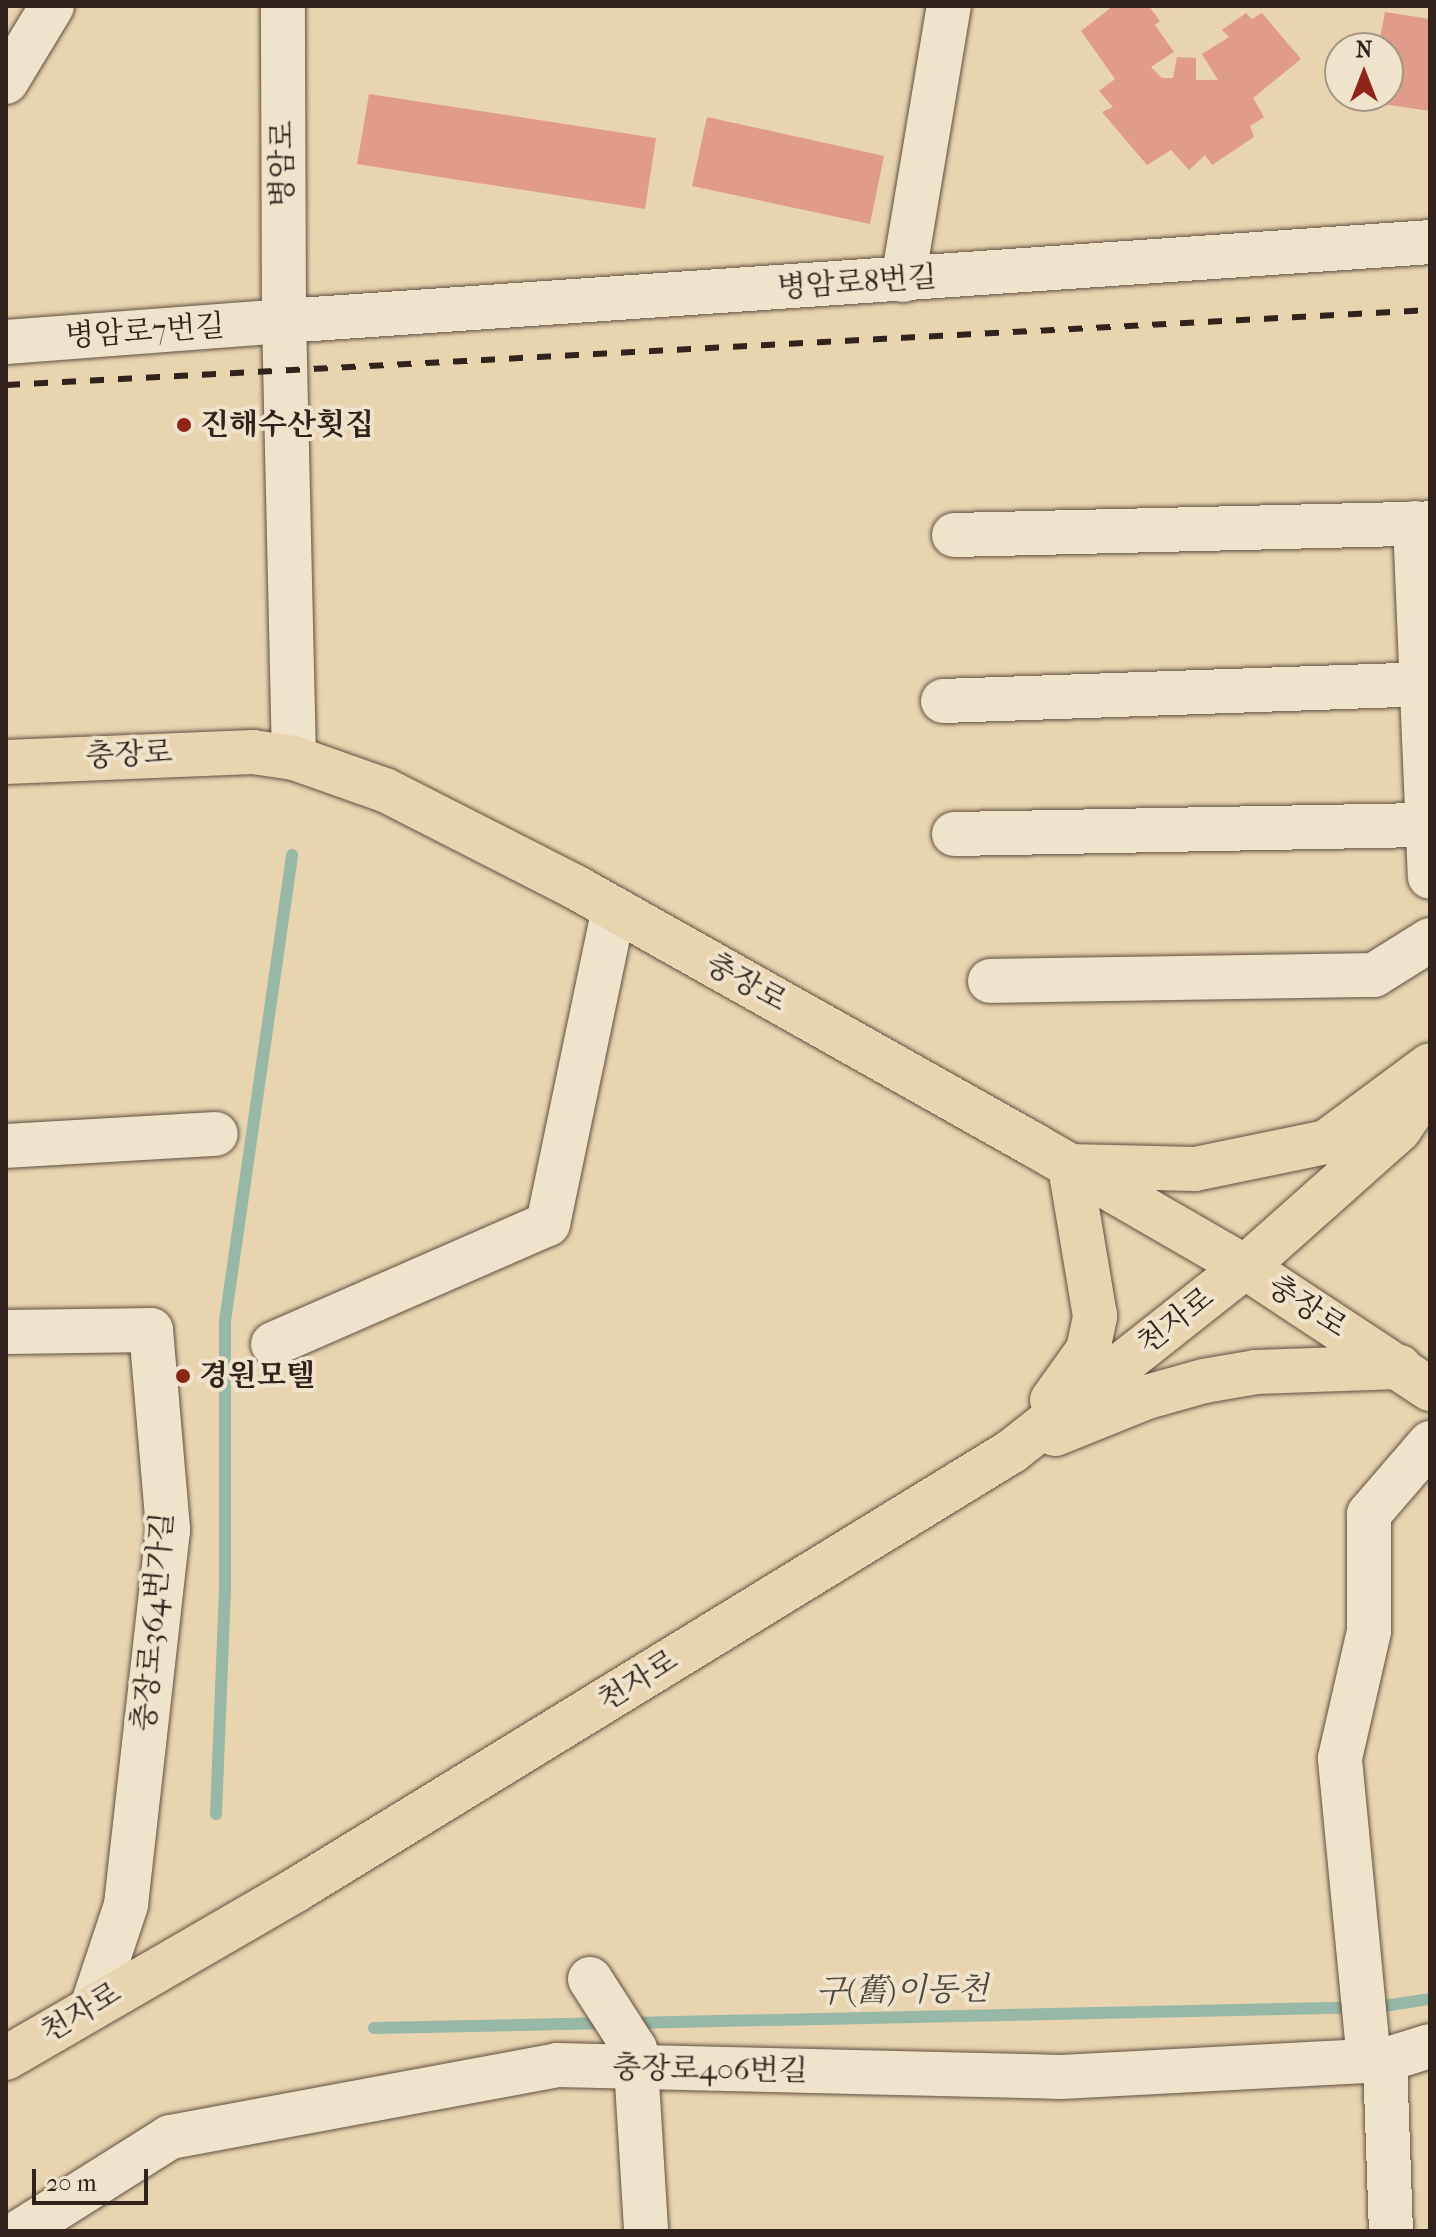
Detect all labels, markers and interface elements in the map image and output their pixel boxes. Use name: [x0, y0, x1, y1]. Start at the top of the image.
north arrow: [1324, 32, 1404, 112]
text: N: [1356, 37, 1372, 63]
street label: 병암로: [265, 121, 301, 207]
street label: 병암로8번길: [776, 259, 938, 307]
street label: 병암로7번길: [64, 308, 226, 356]
place label: 진해수산횟집: [200, 407, 374, 443]
marker: 진해수산횟집: [175, 416, 193, 434]
street label: 충장로: [85, 735, 173, 775]
street label: 충장로: [699, 946, 793, 1020]
street label: 충장로: [1261, 1268, 1353, 1346]
street label: 천자로: [1131, 1280, 1221, 1362]
place label: 경원모텔: [199, 1358, 315, 1394]
marker: 경원모텔: [174, 1367, 192, 1385]
street label: 충장로364번가길: [126, 1511, 182, 1733]
street label: 천자로: [592, 1643, 684, 1719]
water label: 구(舊)이동천: [815, 1970, 989, 2012]
street label: 천자로: [34, 1975, 128, 2051]
street label: 충장로406번길: [612, 2050, 808, 2090]
scale bar: [36, 2153, 152, 2203]
text: 20 m: [46, 2169, 97, 2197]

